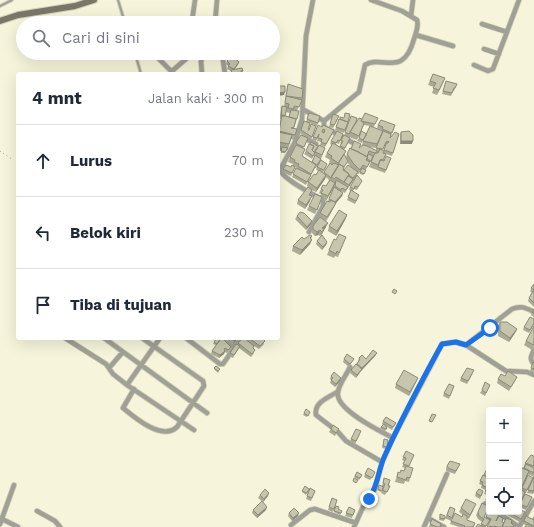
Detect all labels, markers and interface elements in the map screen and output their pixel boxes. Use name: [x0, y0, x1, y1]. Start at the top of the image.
search box: [16, 16, 280, 60]
icon: search: [30, 27, 52, 49]
text: Cari di sini: [62, 29, 140, 47]
text: 4 mnt: [32, 88, 82, 108]
text: Jalan kaki · 300 m: [148, 91, 264, 106]
icon: ahead: [32, 150, 54, 172]
text: Lurus: [70, 152, 112, 170]
text: 70 m: [232, 153, 264, 168]
icon: left: [32, 222, 54, 244]
text: Belok kiri: [70, 224, 141, 242]
text: 230 m: [224, 225, 264, 240]
icon: arrive: [32, 294, 54, 316]
text: Tiba di tujuan: [70, 296, 172, 314]
route start: [481, 319, 499, 337]
map controls: [486, 407, 522, 515]
button: +: [486, 407, 522, 443]
button: −: [486, 443, 522, 479]
button: locate: [486, 479, 522, 515]
route end: [360, 490, 378, 508]

